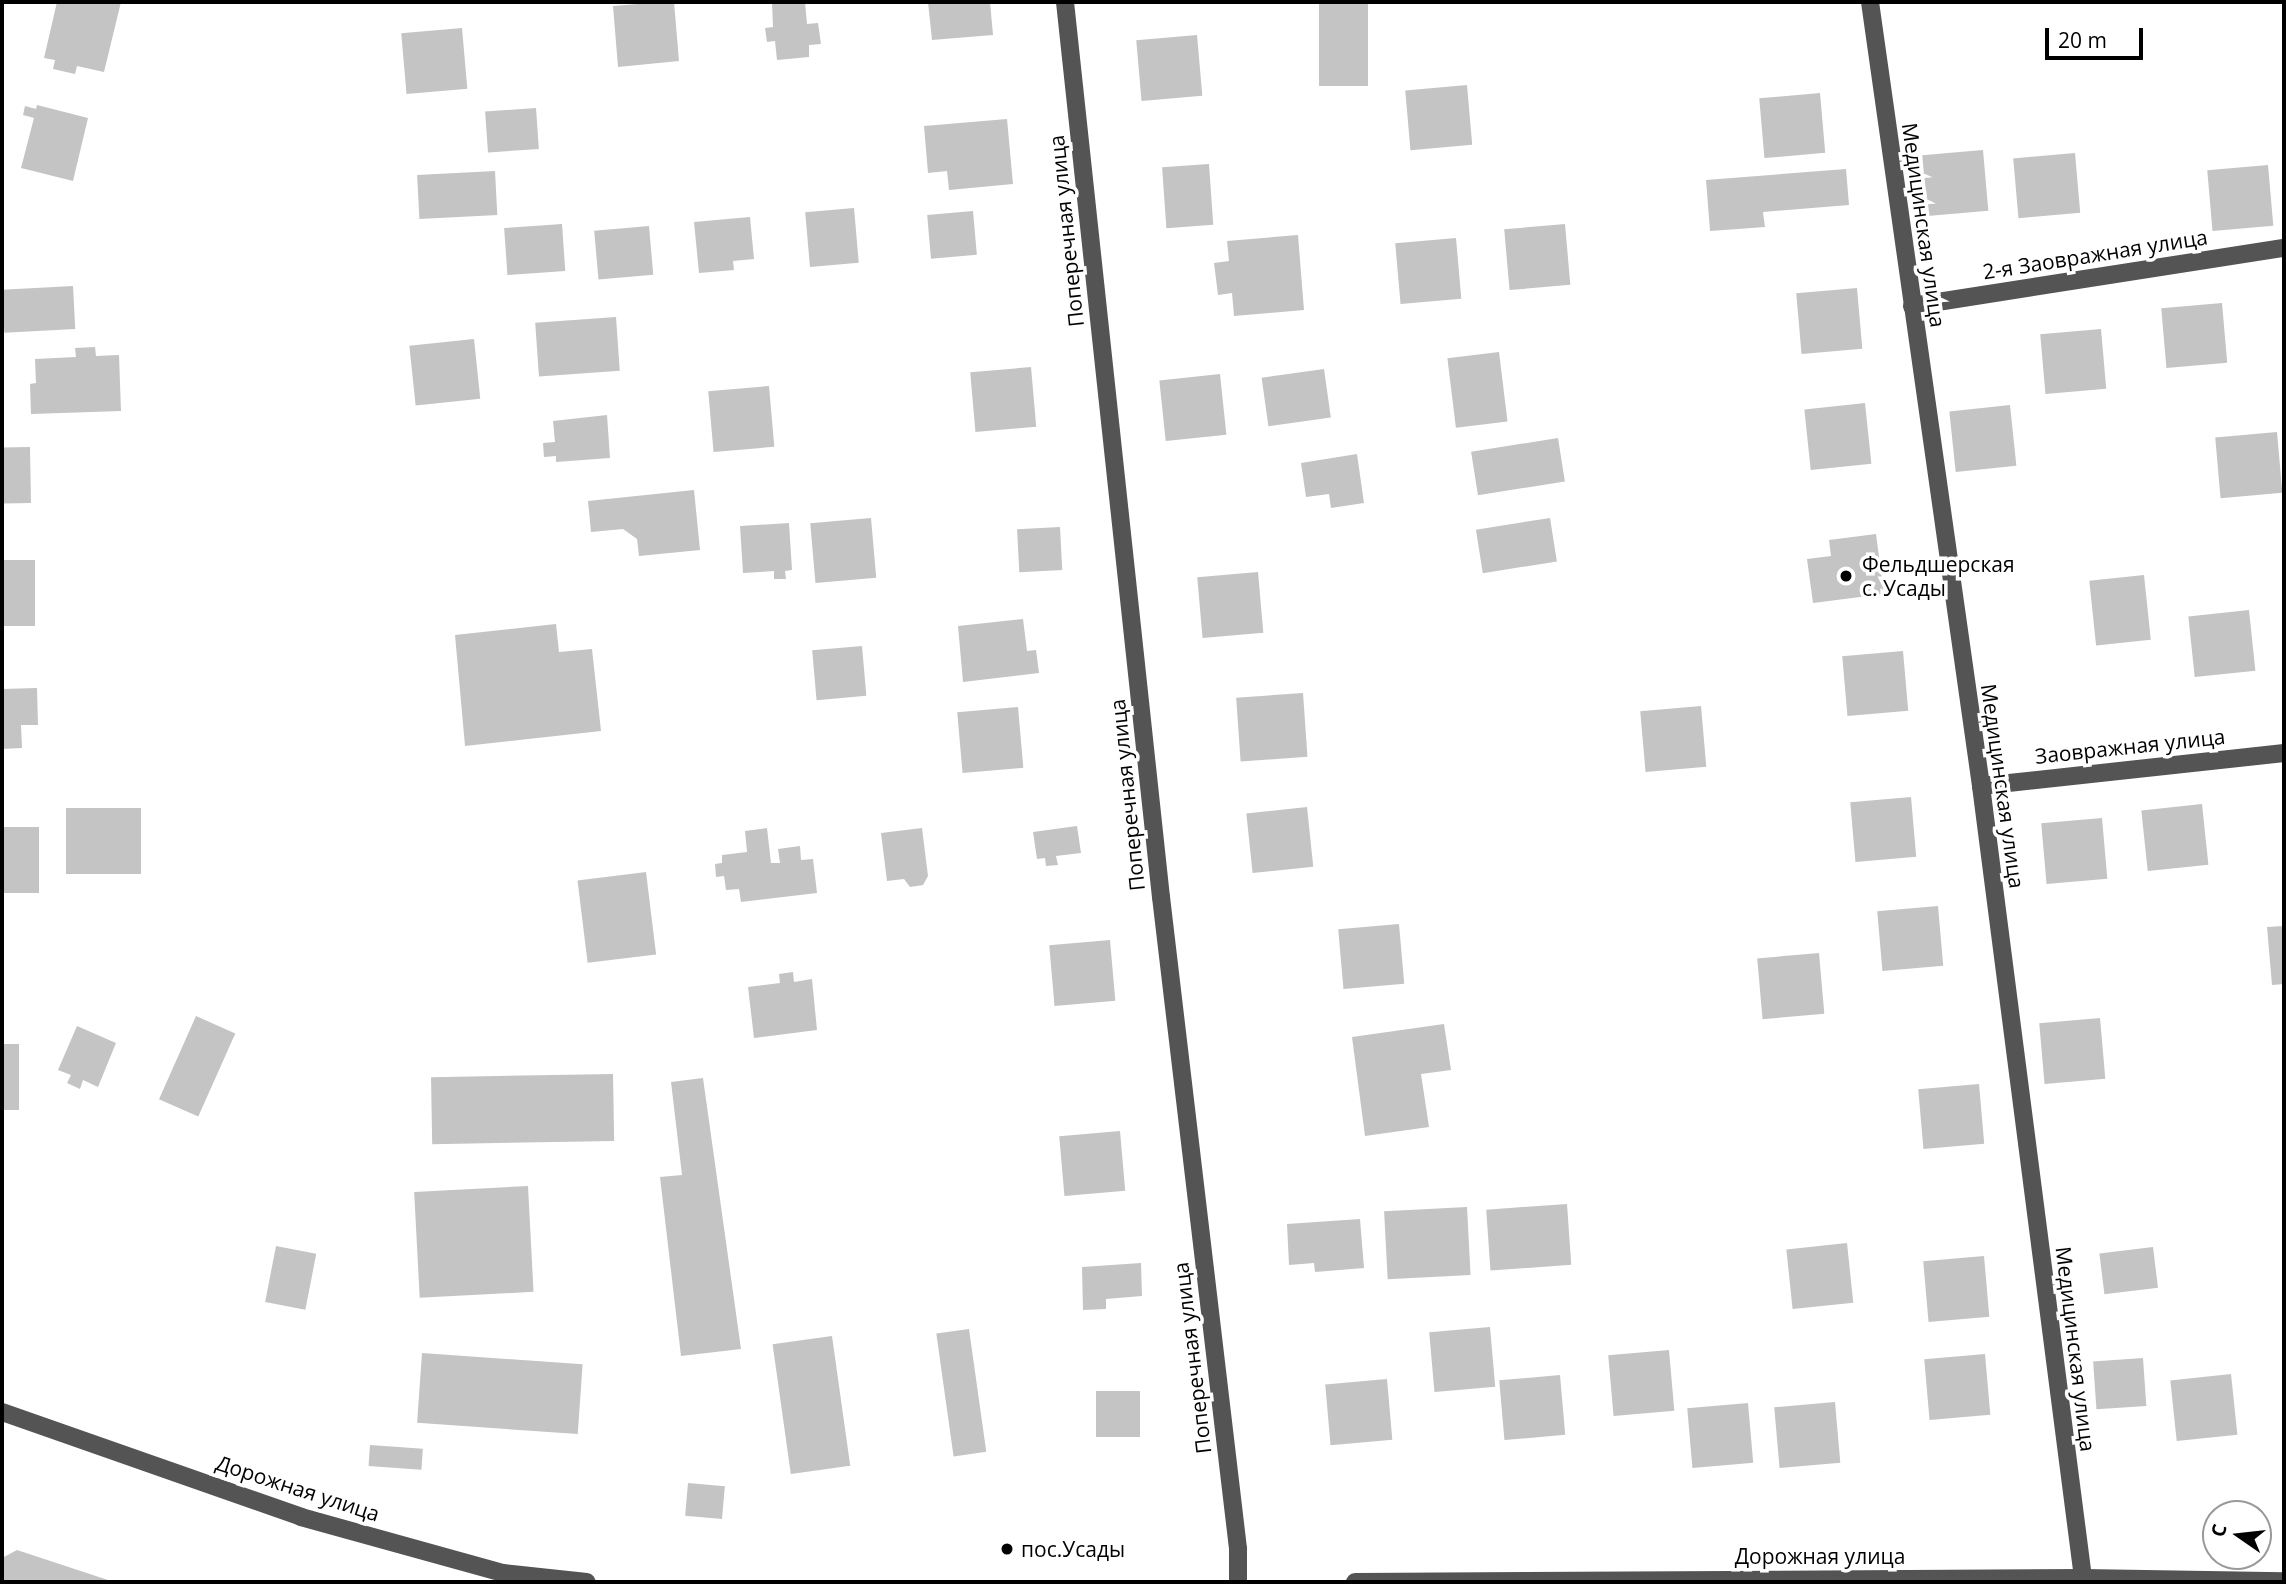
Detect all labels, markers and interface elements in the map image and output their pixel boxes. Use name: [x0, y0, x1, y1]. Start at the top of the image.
scale bar: [2048, 14, 2146, 58]
text: 20 m: [2058, 26, 2107, 54]
street label: Медицинская улица: [1897, 121, 1951, 329]
street label: Поперечная улица: [1043, 134, 1089, 328]
street label: 2-я Заовражная улица: [1981, 224, 2209, 284]
place label: Фельдшерская с. Усады: [1862, 551, 2015, 601]
marker: Фельдшерская с. Усады: [1836, 566, 1856, 586]
street label: Медицинская улица: [1976, 682, 2030, 890]
street label: Поперечная улица: [1104, 698, 1150, 892]
street label: Заовражная улица: [2034, 723, 2226, 769]
street label: Медицинская улица: [2051, 1245, 2101, 1453]
street label: Поперечная улица: [1168, 1261, 1216, 1455]
street label: Дорожная улица: [213, 1450, 383, 1526]
north arrow: [2202, 1500, 2272, 1570]
text: С: [2204, 1521, 2233, 1539]
place label: пос.Усады: [1021, 1536, 1125, 1562]
marker: пос.Усады: [999, 1541, 1015, 1557]
street label: Дорожная улица: [1735, 1543, 1905, 1569]

